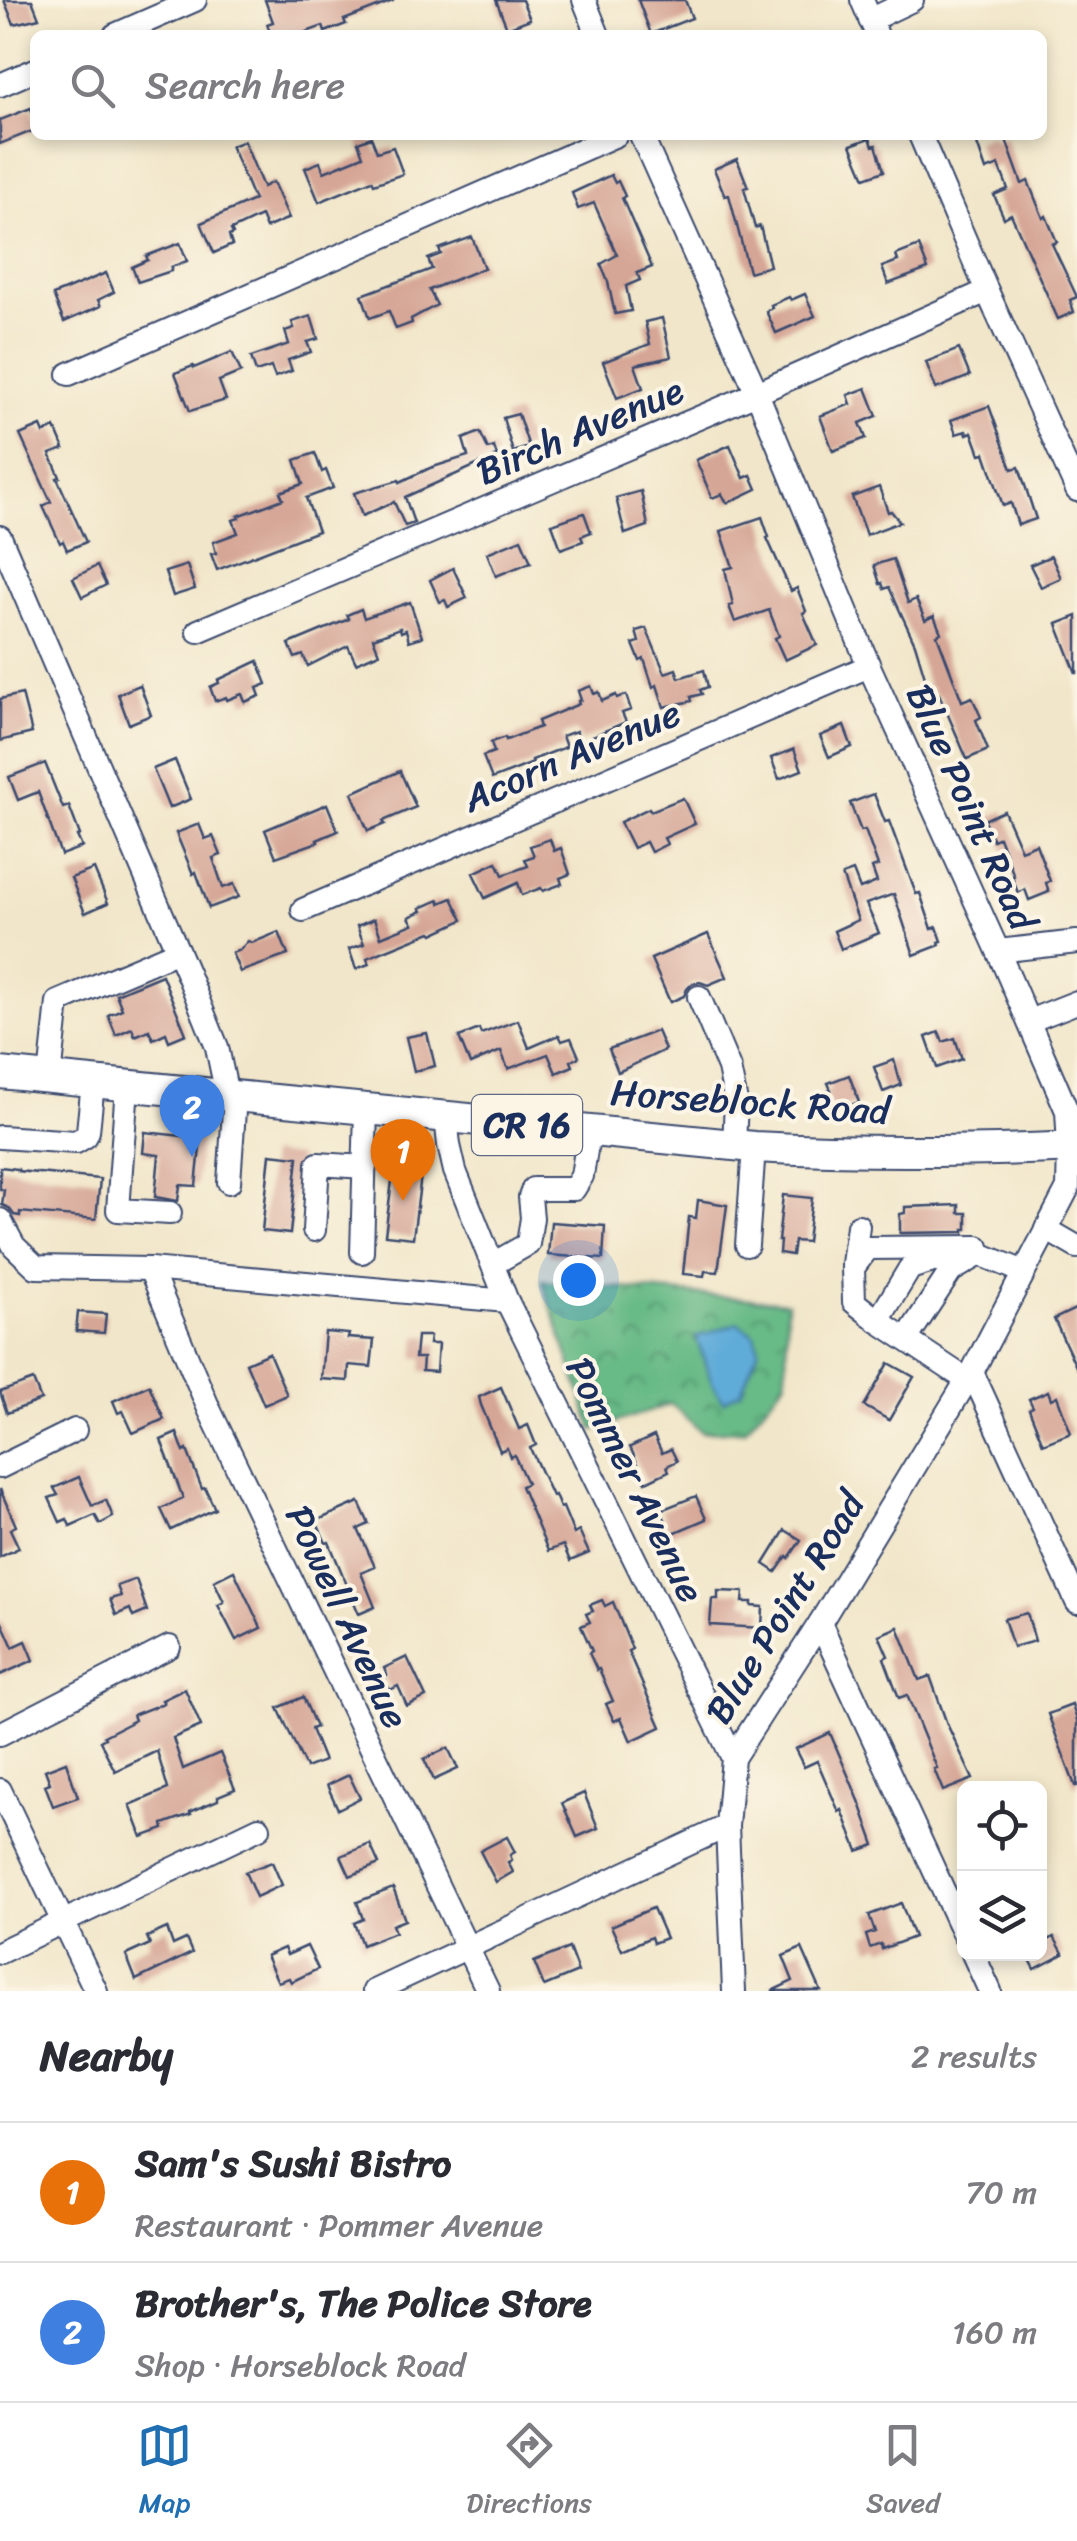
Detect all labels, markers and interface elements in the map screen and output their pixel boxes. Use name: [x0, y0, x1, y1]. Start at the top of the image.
search box: [30, 30, 1047, 140]
text: Search here: [145, 52, 345, 119]
icon: search: [65, 58, 120, 113]
street label: Birch Avenue: [466, 357, 694, 505]
street label: Blue Point Road: [887, 673, 1057, 944]
street label: Acorn Avenue: [451, 680, 692, 832]
street label: Horseblock Road: [608, 1059, 895, 1145]
pin: 2: [160, 1074, 224, 1157]
road number: CR 16: [472, 1095, 582, 1155]
pin: 1: [370, 1118, 436, 1201]
your location: [553, 1255, 604, 1306]
street label: Pommer Avenue: [546, 1345, 724, 1615]
street label: Blue Point Road: [687, 1476, 885, 1738]
street label: Powell Avenue: [266, 1494, 428, 1740]
map controls: [957, 1781, 1047, 1961]
button: locate: [957, 1781, 1047, 1871]
button: layers: [957, 1871, 1047, 1961]
text: Nearby: [40, 2019, 173, 2093]
text: 2 results: [911, 2028, 1037, 2085]
text: Sam's Sushi Bistro: [135, 2130, 451, 2197]
text: 1: [66, 2164, 79, 2221]
text: 70 m: [966, 2164, 1037, 2221]
text: Restaurant · Pommer Avenue: [135, 2197, 543, 2254]
text: Brother's, The Police Store: [135, 2270, 591, 2337]
text: 2: [63, 2304, 82, 2361]
text: 160 m: [952, 2304, 1037, 2361]
text: Shop · Horseblock Road: [135, 2337, 465, 2394]
tab: Map: [137, 2418, 192, 2527]
tab: Directions: [466, 2418, 592, 2527]
tab: Saved: [866, 2418, 940, 2527]

